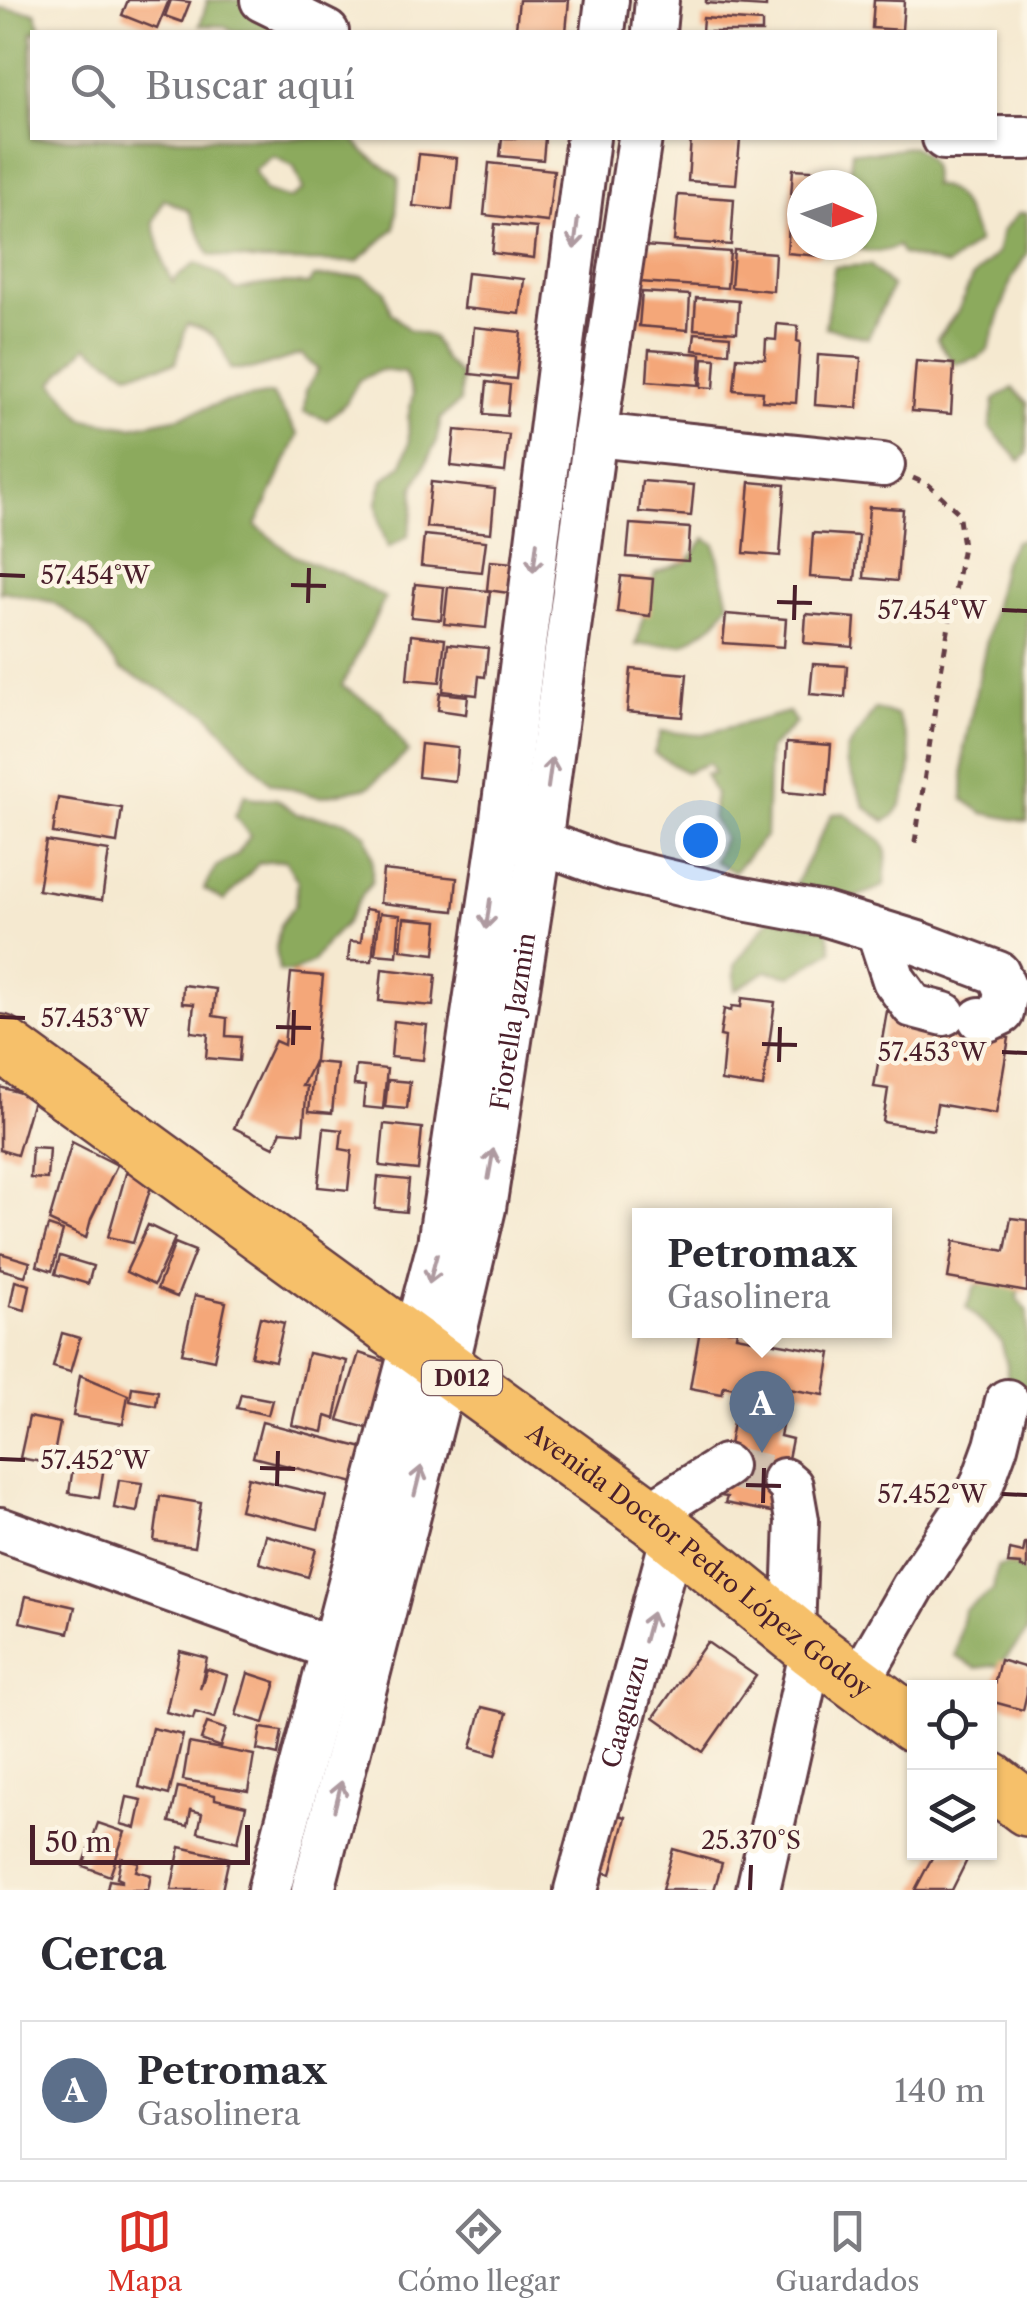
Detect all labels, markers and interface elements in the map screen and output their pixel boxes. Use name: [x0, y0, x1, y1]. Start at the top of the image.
search box: [30, 30, 997, 140]
icon: search: [65, 58, 120, 113]
text: Buscar aquí: [145, 62, 355, 109]
north arrow: [787, 170, 877, 260]
one-way arrow: [566, 218, 584, 250]
one-way arrow: [525, 540, 544, 572]
text: 57.454°W: [40, 560, 150, 591]
text: 57.454°W: [877, 595, 987, 626]
one-way arrow: [541, 758, 559, 790]
your location: [675, 815, 726, 866]
one-way arrow: [479, 897, 497, 929]
street label: Fiorella Jazmin: [484, 930, 542, 1112]
text: 57.453°W: [41, 1003, 150, 1034]
text: 57.453°W: [878, 1037, 987, 1068]
one-way arrow: [482, 1148, 501, 1181]
popup: [632, 1208, 892, 1338]
text: Petromax: [667, 1230, 857, 1277]
one-way arrow: [423, 1252, 441, 1284]
text: Gasolinera: [667, 1277, 831, 1316]
road number: D012: [422, 1361, 502, 1395]
pin: A: [730, 1370, 794, 1453]
street label: Avenida Doctor Pedro López Godoy: [520, 1416, 879, 1704]
text: 57.452°W: [40, 1445, 150, 1476]
one-way arrow: [410, 1466, 428, 1498]
text: 57.452°W: [877, 1479, 987, 1510]
one-way arrow: [639, 1612, 658, 1643]
street label: Caaguazu: [595, 1652, 655, 1771]
map controls: [907, 1680, 997, 1860]
button: locate: [907, 1680, 997, 1770]
button: layers: [907, 1770, 997, 1860]
one-way arrow: [329, 1781, 348, 1812]
scale bar: [30, 1820, 250, 1864]
text: 50 m: [45, 1825, 112, 1859]
text: 25.370°S: [701, 1825, 801, 1856]
text: Cerca: [40, 1929, 166, 1981]
text: Petromax: [137, 2047, 327, 2094]
text: A: [62, 2071, 87, 2110]
text: 140 m: [894, 2071, 985, 2110]
text: Gasolinera: [137, 2094, 301, 2133]
tab: Mapa: [107, 2204, 182, 2298]
tab: Cómo llegar: [397, 2204, 560, 2298]
tab: Guardados: [775, 2204, 920, 2298]

